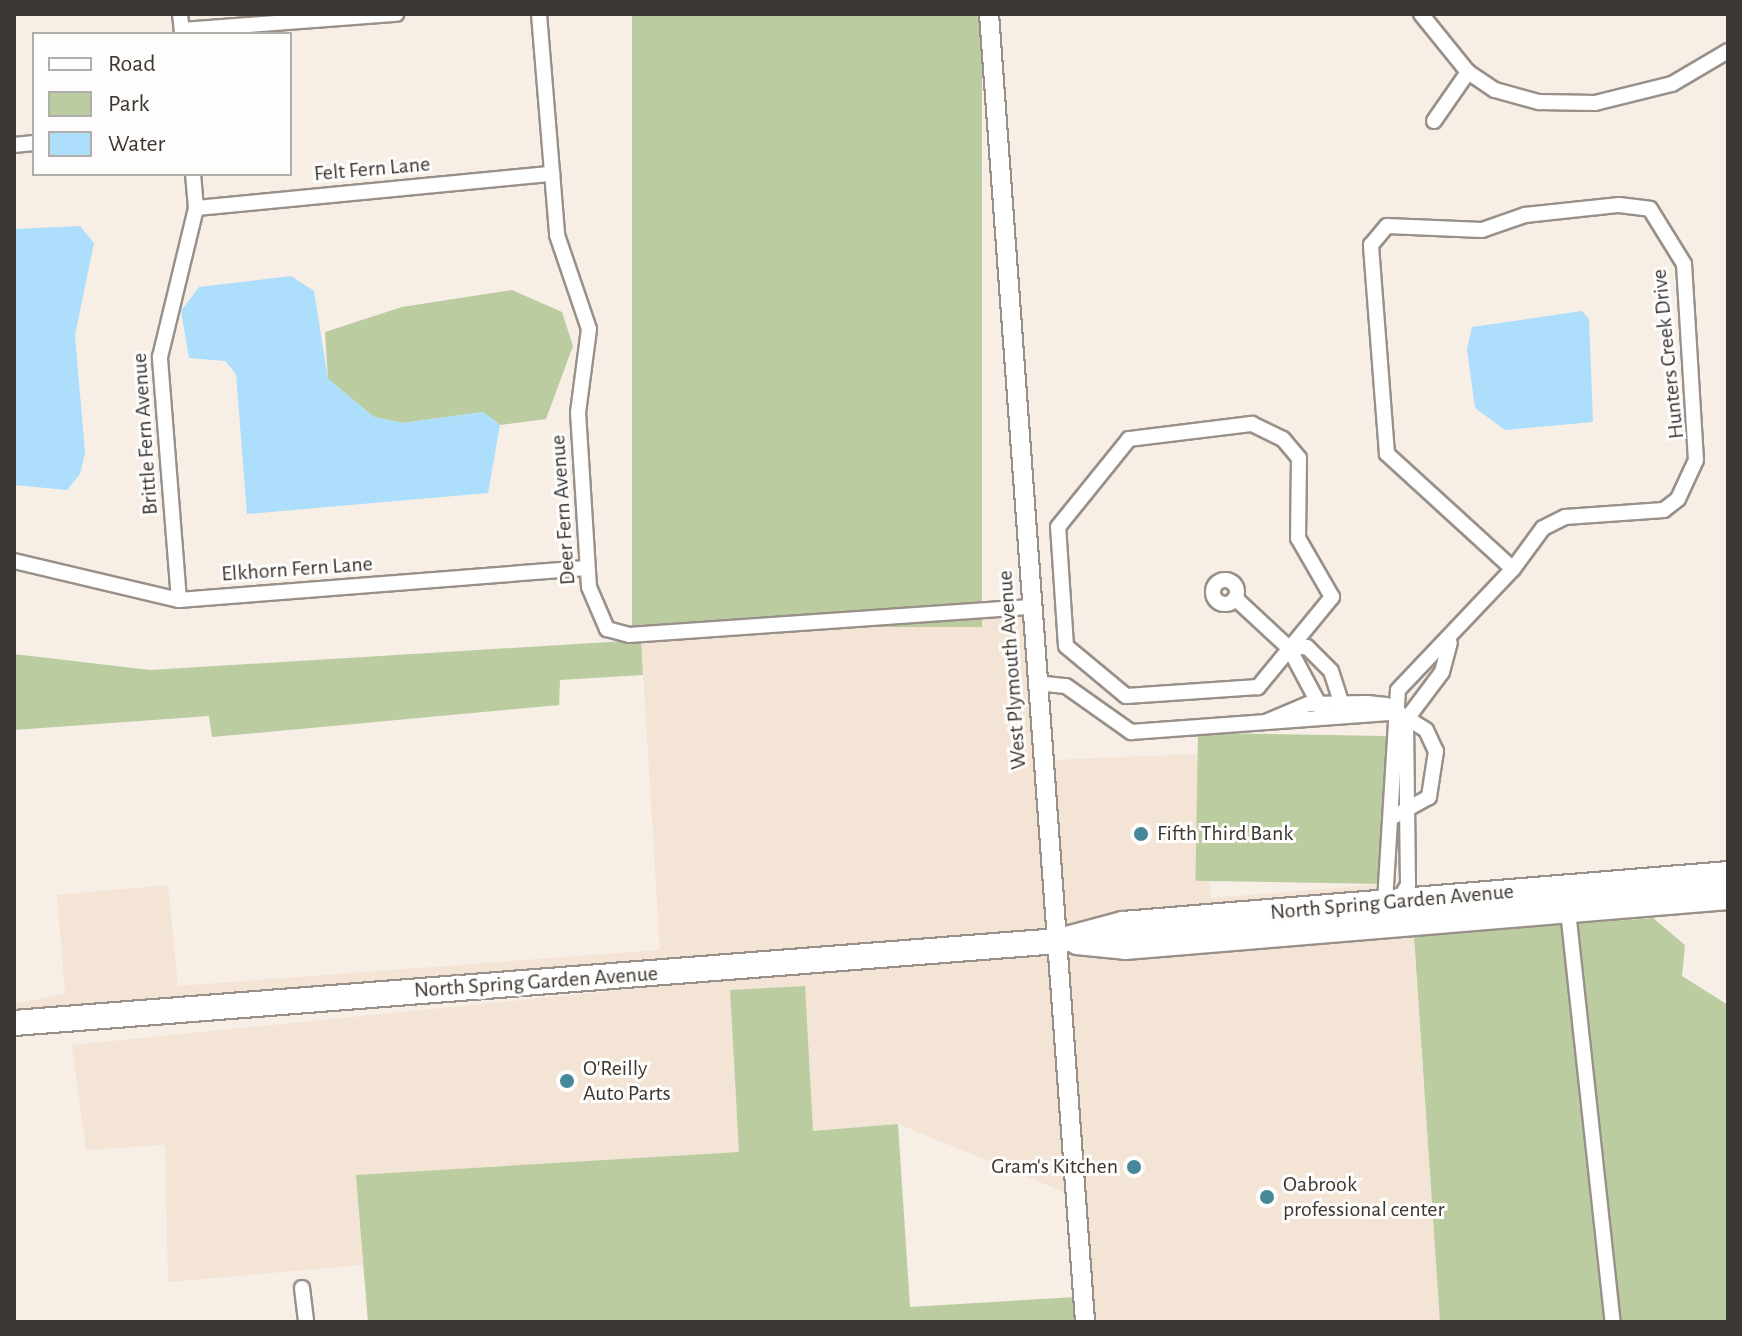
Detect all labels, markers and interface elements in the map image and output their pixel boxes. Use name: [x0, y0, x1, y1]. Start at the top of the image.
legend: [32, 32, 292, 176]
text: Road: [108, 52, 156, 76]
text: Park: [108, 92, 149, 116]
text: Water: [108, 132, 165, 156]
street label: Felt Fern Lane: [313, 151, 431, 187]
street label: Hunters Creek Drive: [1646, 268, 1690, 440]
street label: Brittle Fern Avenue: [126, 352, 164, 516]
street label: Deer Fern Avenue: [545, 434, 581, 586]
street label: Elkhorn Fern Lane: [220, 551, 374, 587]
street label: West Plymouth Avenue: [992, 569, 1032, 771]
place label: Fifth Third Bank: [1157, 821, 1293, 847]
marker: Fifth Third Bank: [1132, 825, 1150, 843]
street label: North Spring Garden Avenue: [1269, 878, 1515, 926]
street label: North Spring Garden Avenue: [413, 960, 659, 1004]
place label: O'Reilly Auto Parts: [583, 1055, 671, 1106]
marker: O'Reilly Auto Parts: [558, 1072, 576, 1090]
place label: Gram's Kitchen: [991, 1154, 1118, 1180]
marker: Gram's Kitchen: [1125, 1158, 1143, 1176]
place label: Oabrook professional center: [1283, 1171, 1445, 1222]
marker: Oabrook professional center: [1258, 1188, 1276, 1206]

